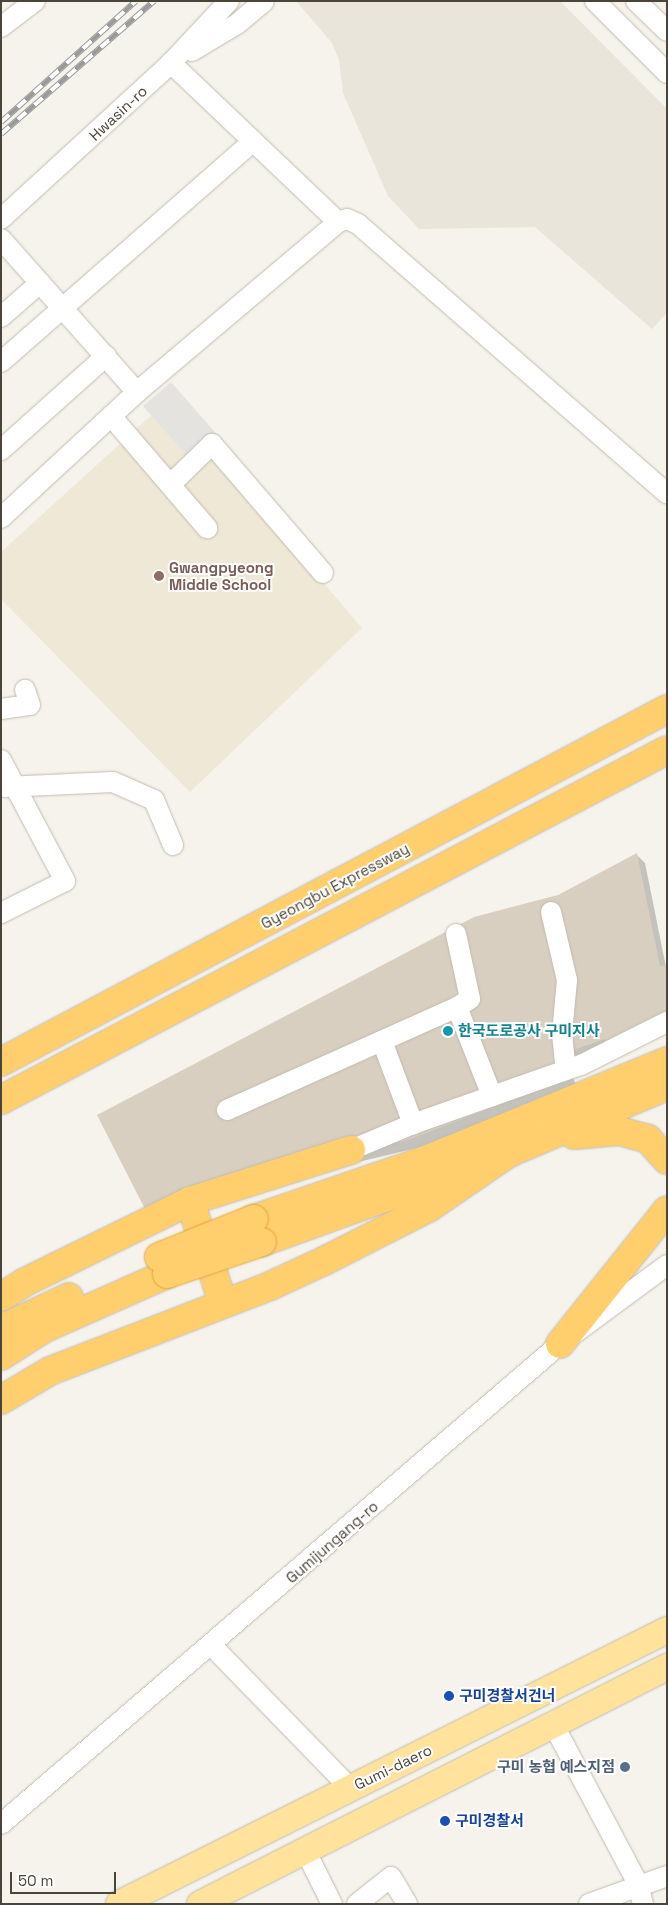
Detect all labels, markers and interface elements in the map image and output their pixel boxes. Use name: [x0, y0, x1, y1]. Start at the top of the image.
street label: Hwasin-ro: [85, 82, 151, 144]
place label: Gwangpyeong Middle School: [169, 558, 274, 593]
marker: Gwangpyeong Middle School: [153, 570, 165, 582]
street label: Gyeongbu Expressway: [258, 839, 412, 933]
place label: 한국도로공사 구미지사: [458, 1022, 600, 1040]
marker: 한국도로공사 구미지사: [442, 1025, 454, 1037]
street label: Gumijungang-ro: [282, 1497, 382, 1587]
place label: 구미경찰서건너: [459, 1687, 556, 1705]
marker: 구미경찰서건너: [443, 1690, 455, 1702]
street label: Gumi-daero: [351, 1740, 435, 1794]
place label: 구미 농협 예스지점: [497, 1758, 615, 1776]
marker: 구미 농협 예스지점: [619, 1761, 631, 1773]
place label: 구미경찰서: [455, 1812, 524, 1830]
marker: 구미경찰서: [439, 1815, 451, 1827]
scale bar: [12, 1862, 119, 1894]
text: 50 m: [18, 1871, 53, 1890]

